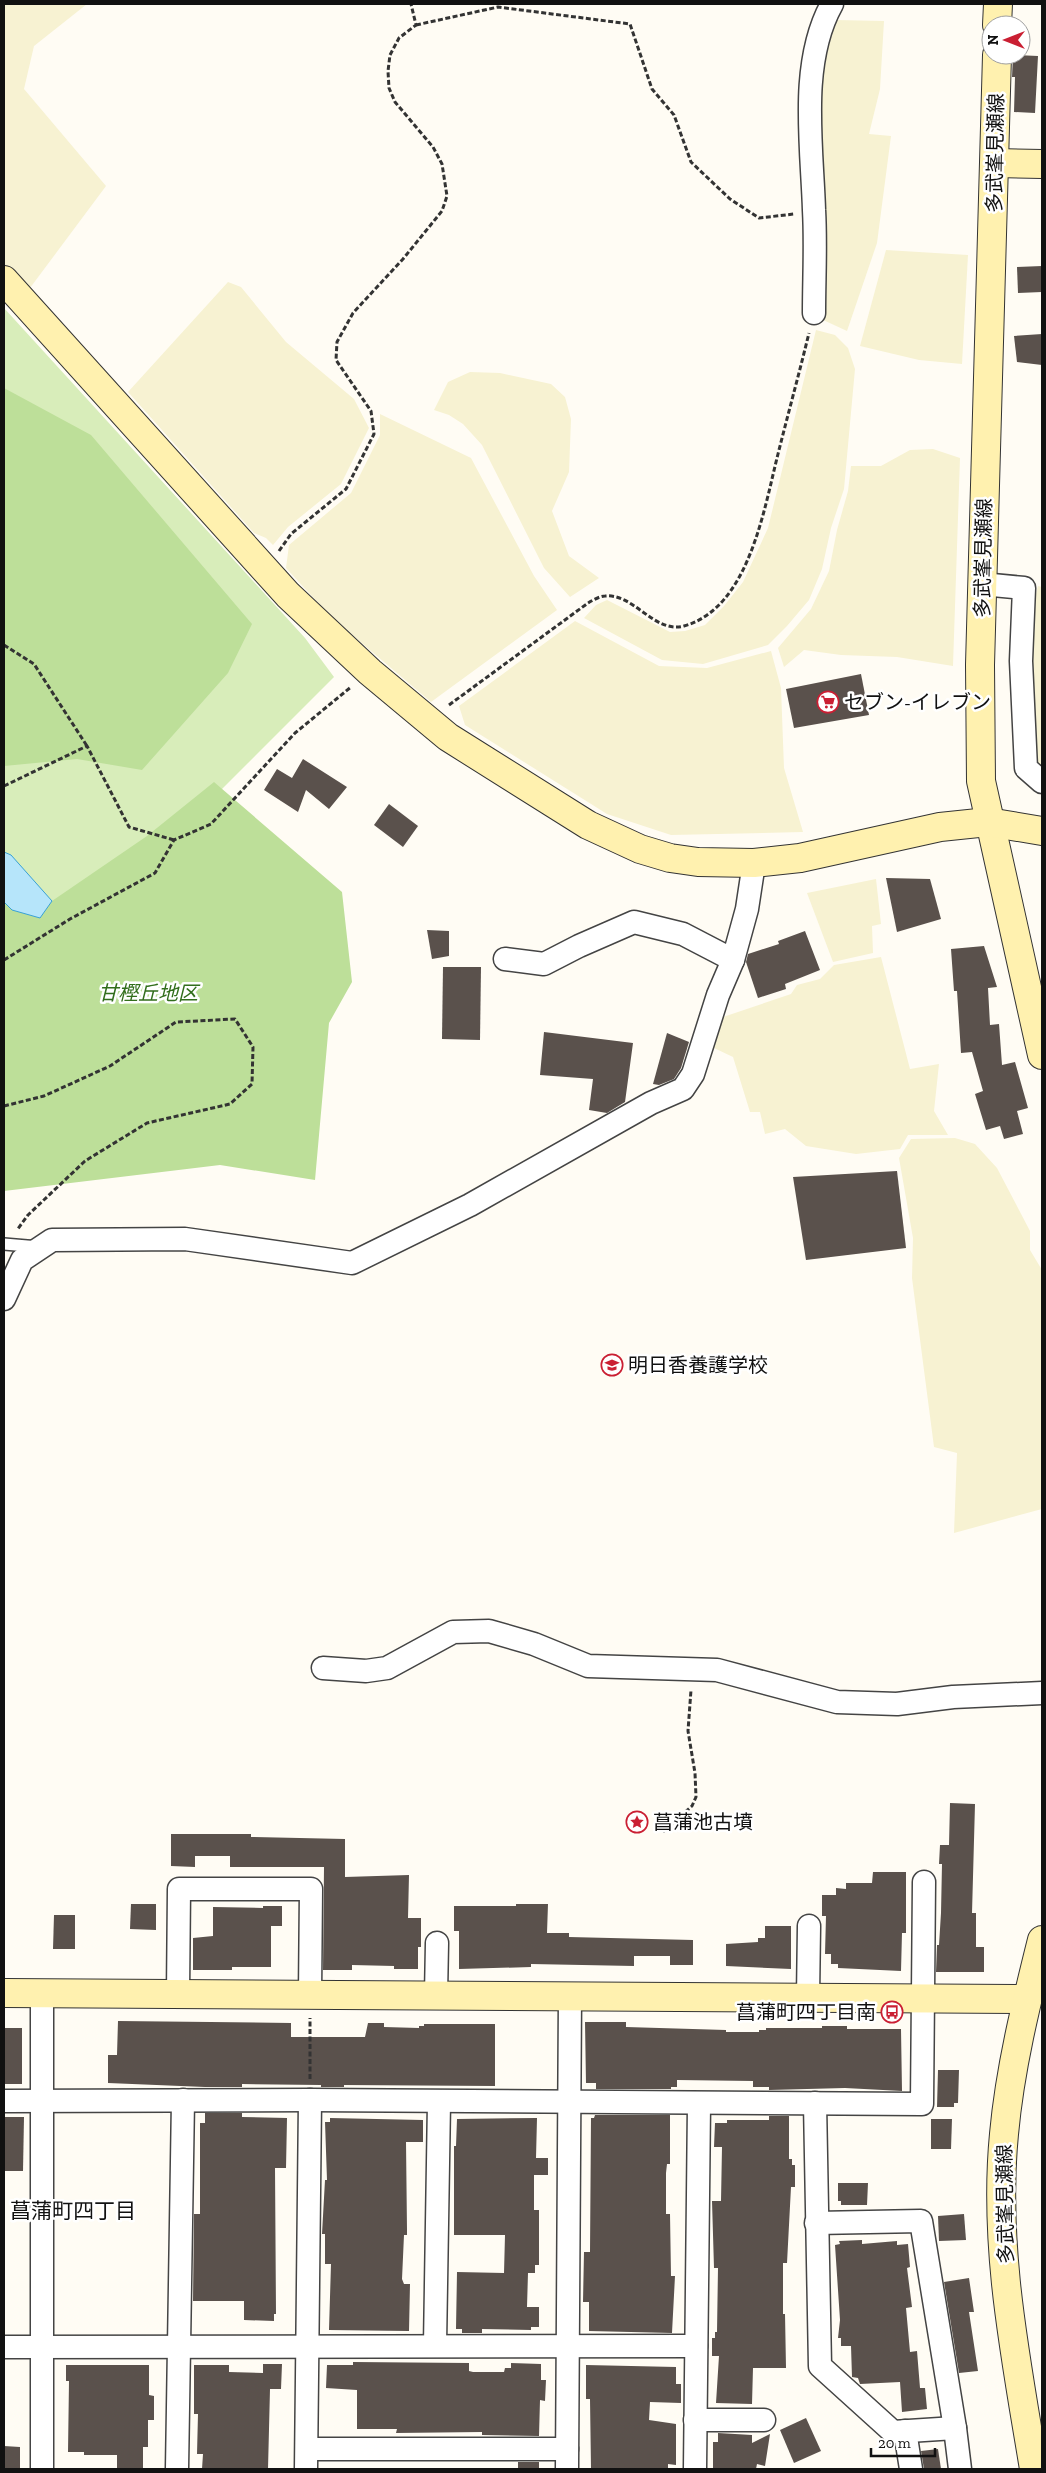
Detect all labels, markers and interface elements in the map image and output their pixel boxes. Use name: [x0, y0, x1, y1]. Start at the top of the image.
north arrow: [981, 15, 1031, 65]
text: N: [985, 34, 1002, 45]
street label: 多武峯見瀬線: [982, 93, 1008, 213]
street label: 多武峯見瀬線: [970, 498, 996, 618]
supermarket icon: セブン-イレブン: [816, 690, 840, 714]
place label: セブン-イレブン: [844, 690, 991, 714]
park label: 甘樫丘地区: [98, 981, 201, 1005]
school or university icon: 明日香養護学校: [600, 1353, 624, 1377]
place label: 明日香養護学校: [628, 1353, 768, 1377]
place icon: 菖蒲池古墳: [625, 1810, 649, 1834]
place label: 菖蒲池古墳: [653, 1810, 753, 1834]
place label: 菖蒲町四丁目南: [736, 2000, 876, 2024]
bus stop icon: 菖蒲町四丁目南: [880, 2000, 904, 2024]
street label: 多武峯見瀬線: [992, 2144, 1018, 2264]
district label: 菖蒲町四丁目: [10, 2198, 136, 2223]
scale bar: [871, 2426, 935, 2458]
text: 20 m: [878, 2434, 911, 2452]

